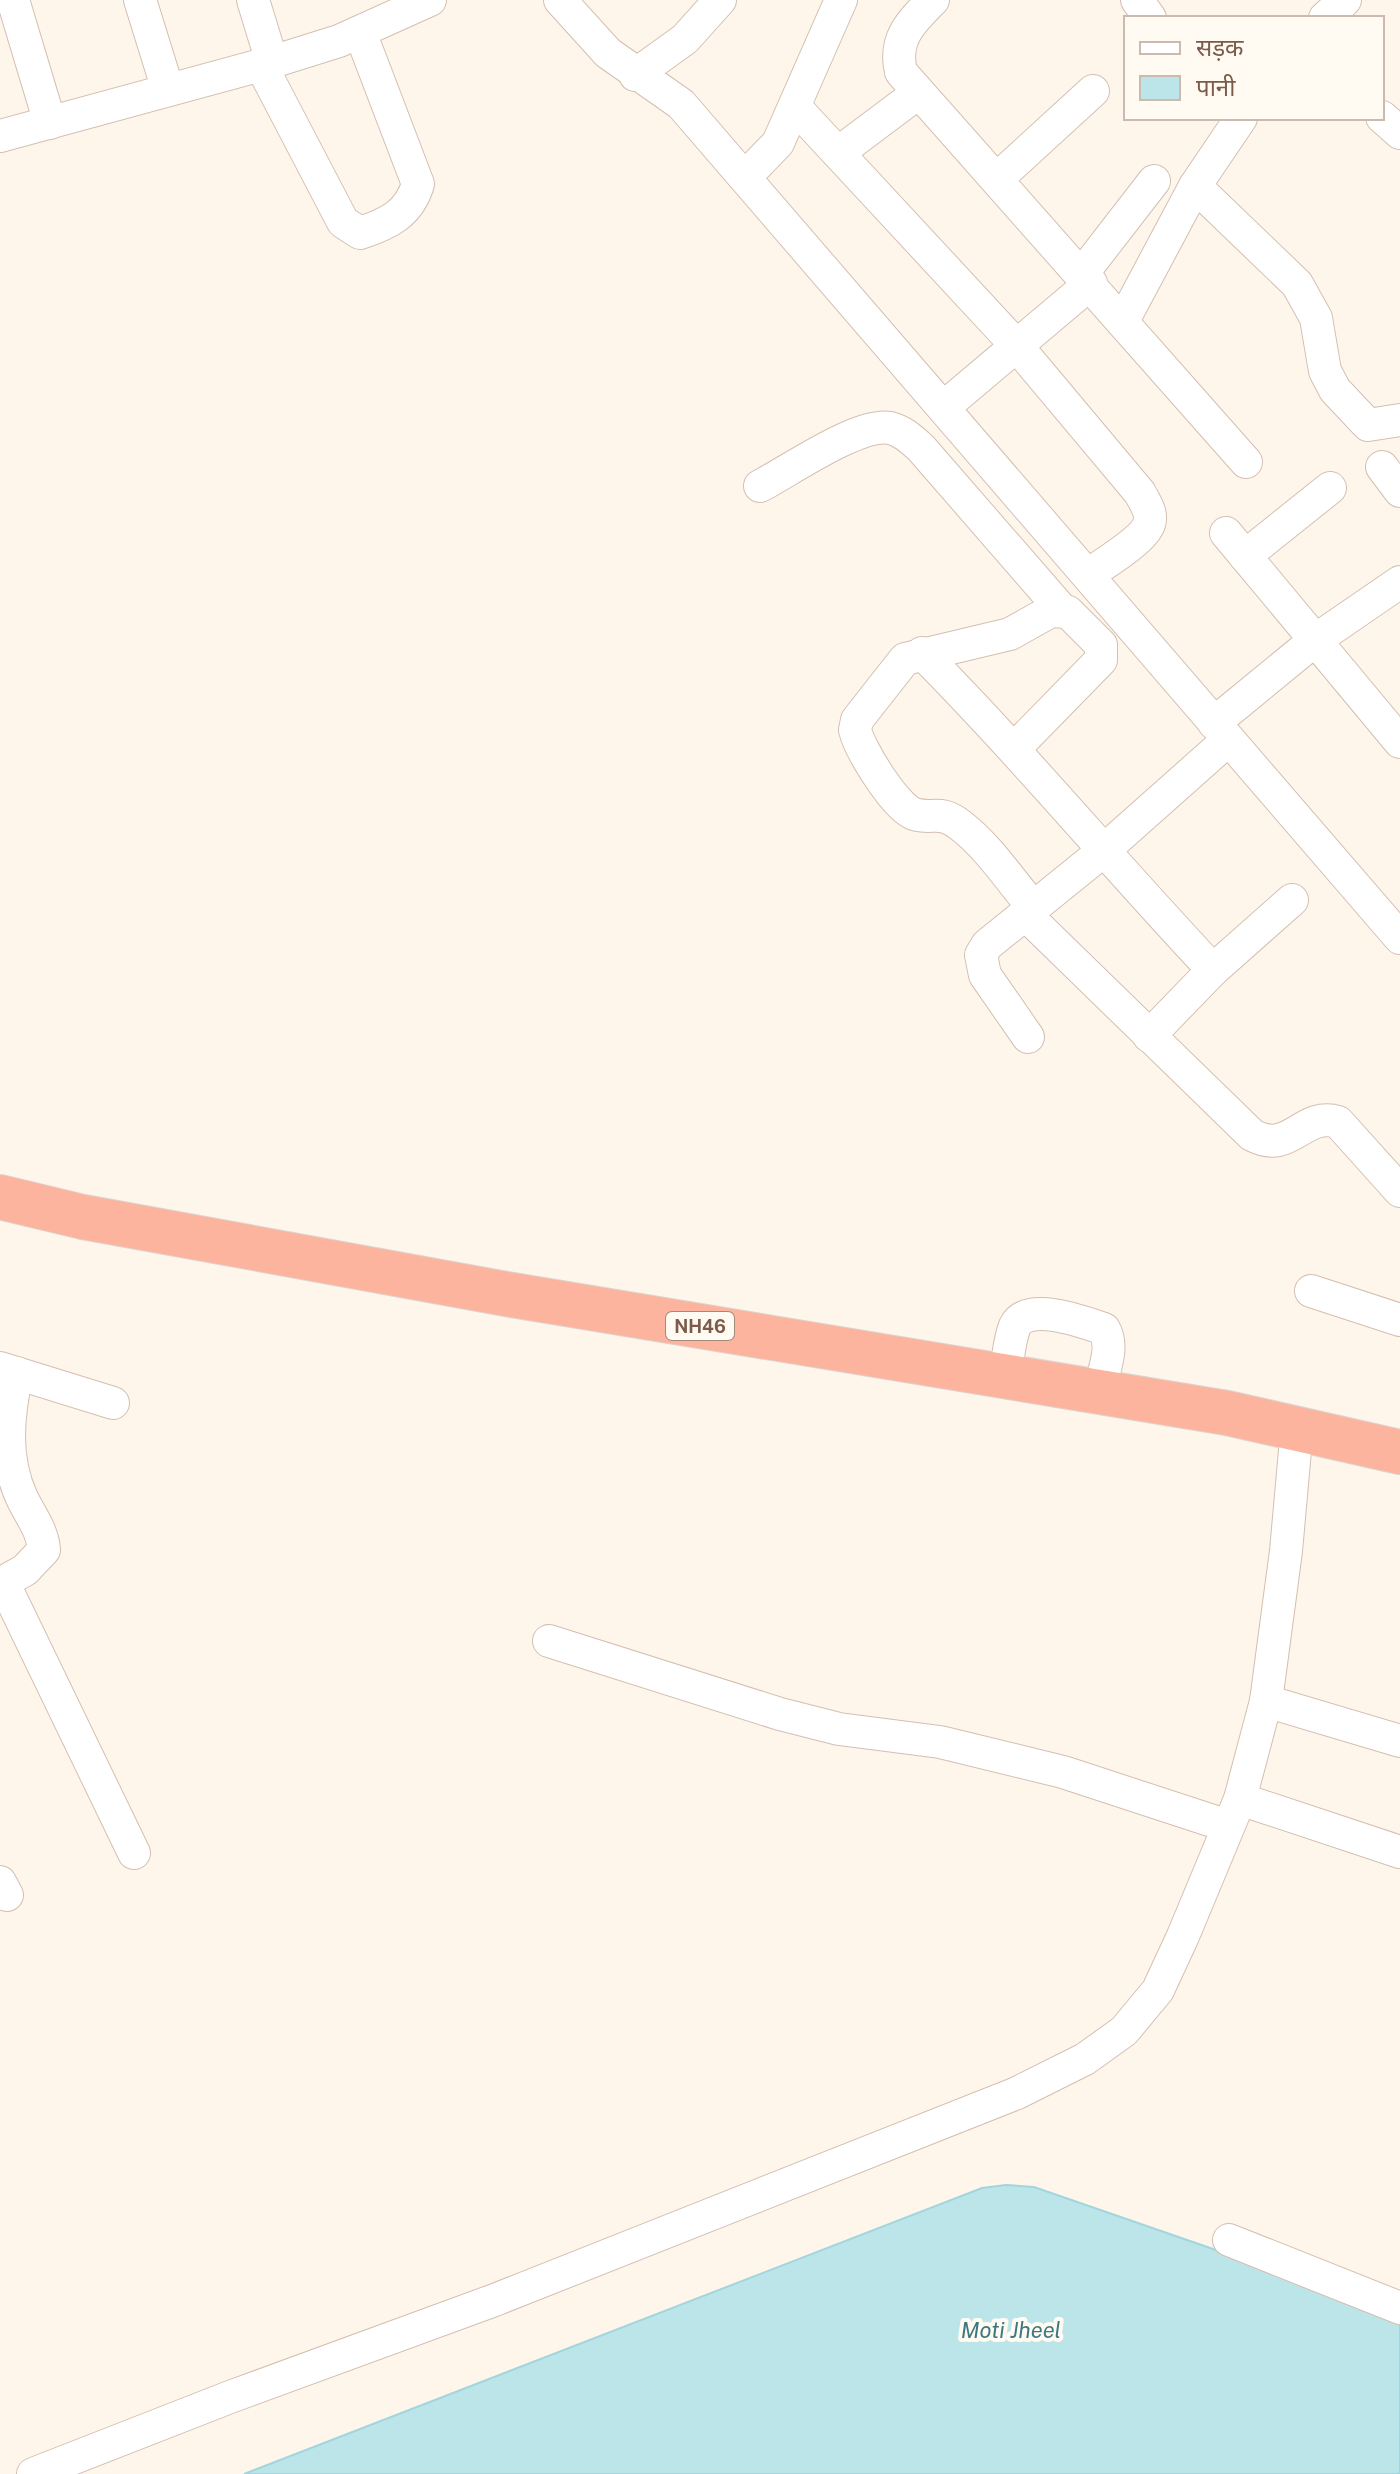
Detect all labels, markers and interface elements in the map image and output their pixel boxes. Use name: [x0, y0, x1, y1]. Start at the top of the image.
legend: [1124, 16, 1384, 120]
text: सड़क: [1196, 33, 1244, 61]
text: पानी: [1196, 73, 1236, 101]
road number: NH46: [666, 1312, 734, 1340]
water label: Moti Jheel: [961, 2317, 1061, 2343]

